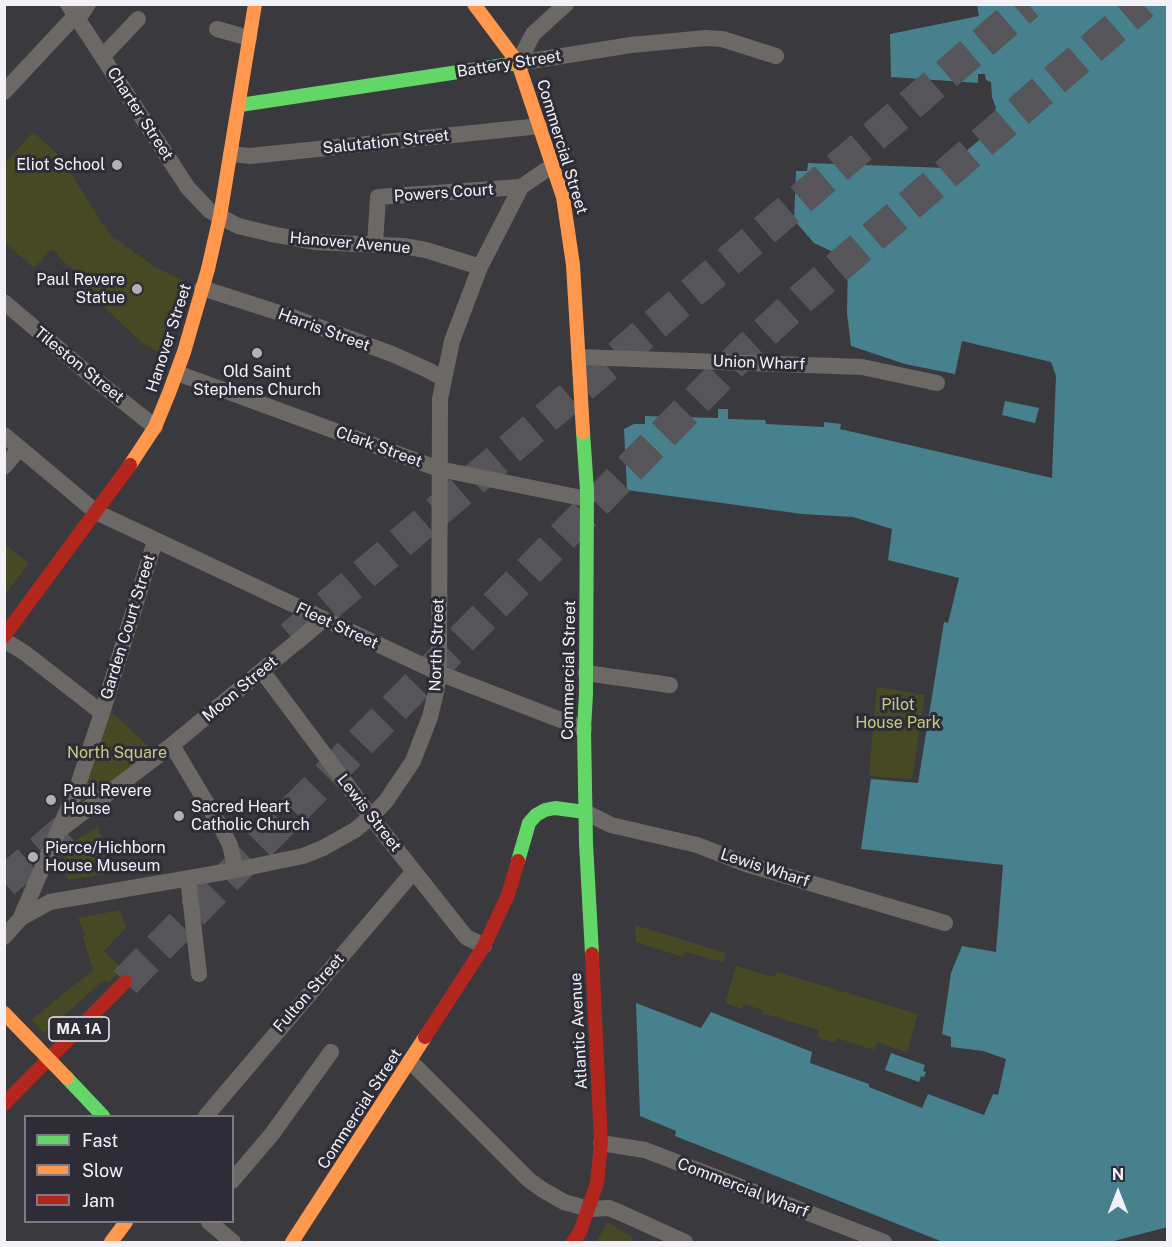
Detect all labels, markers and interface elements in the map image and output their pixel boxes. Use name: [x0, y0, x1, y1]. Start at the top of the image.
street label: Battery Street: [455, 46, 563, 82]
street label: Charter Street: [103, 64, 177, 164]
street label: Commercial Street: [532, 77, 592, 217]
street label: Salutation Street: [322, 126, 450, 158]
place label: Eliot School: [16, 155, 105, 175]
marker: Eliot School: [110, 158, 124, 172]
street label: Powers Court: [393, 180, 495, 206]
street label: Hanover Avenue: [289, 228, 411, 258]
place label: Paul Revere Statue: [36, 270, 125, 308]
street label: Hanover Street: [142, 281, 196, 395]
marker: Paul Revere Statue: [130, 282, 144, 296]
street label: Harris Street: [275, 305, 373, 355]
street label: Tileston Street: [30, 323, 128, 407]
marker: Old Saint Stephens Church: [250, 346, 264, 360]
street label: Union Wharf: [712, 352, 806, 374]
place label: Old Saint Stephens Church: [193, 362, 321, 400]
street label: Clark Street: [333, 423, 425, 471]
street label: Garden Court Street: [97, 552, 159, 702]
street label: North Street: [426, 598, 448, 692]
street label: Fleet Street: [293, 599, 381, 653]
street label: Commercial Street: [558, 600, 580, 740]
street label: Moon Street: [199, 652, 281, 726]
park label: Pilot House Park: [855, 695, 941, 733]
park label: North Square: [67, 743, 167, 763]
street label: Lewis Street: [333, 770, 405, 856]
place label: Paul Revere House: [63, 781, 152, 819]
marker: Paul Revere House: [44, 793, 58, 807]
place label: Sacred Heart Catholic Church: [191, 797, 310, 835]
marker: Sacred Heart Catholic Church: [172, 809, 186, 823]
place label: Pierce/Hichborn House Museum: [45, 838, 166, 876]
street label: Lewis Wharf: [718, 845, 812, 891]
marker: Pierce/Hichborn House Museum: [26, 850, 40, 864]
street label: Fulton Street: [270, 950, 348, 1036]
street label: Atlantic Avenue: [566, 972, 592, 1090]
road number: MA 1A: [49, 1017, 109, 1041]
street label: Commercial Street: [314, 1045, 406, 1173]
legend: [24, 1115, 234, 1223]
text: Fast: [82, 1130, 118, 1151]
street label: Commercial Wharf: [675, 1154, 811, 1222]
text: Slow: [82, 1160, 123, 1181]
north arrow: [1088, 1163, 1148, 1223]
text: N: [1112, 1165, 1124, 1184]
text: Jam: [82, 1190, 115, 1211]

